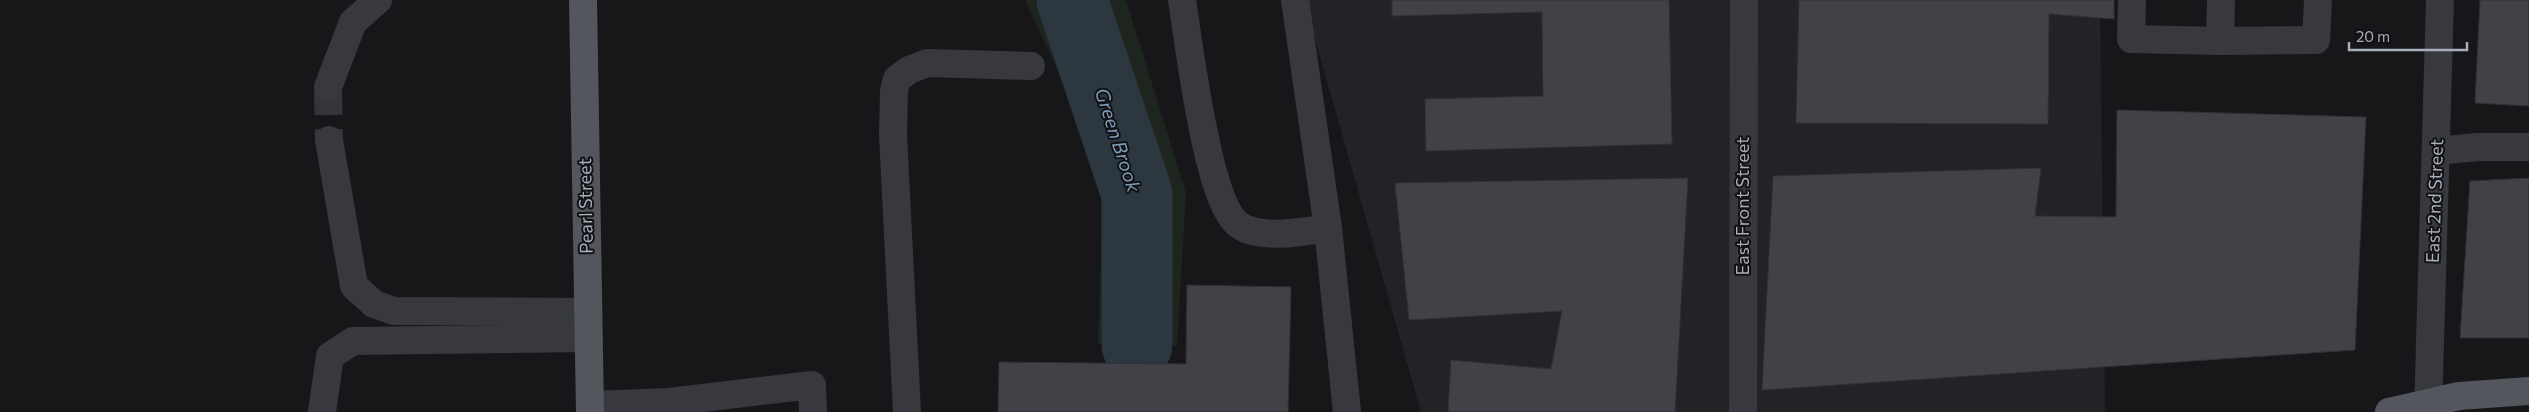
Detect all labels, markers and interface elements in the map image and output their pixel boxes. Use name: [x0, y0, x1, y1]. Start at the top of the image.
scale bar: [2349, 20, 2466, 52]
text: 20 m: [2356, 27, 2390, 45]
water label: Green Brook: [1091, 85, 1146, 196]
street label: East Front Street: [1731, 137, 1753, 275]
street label: East 2nd Street: [2421, 139, 2447, 263]
street label: Pearl Street: [573, 158, 597, 254]

